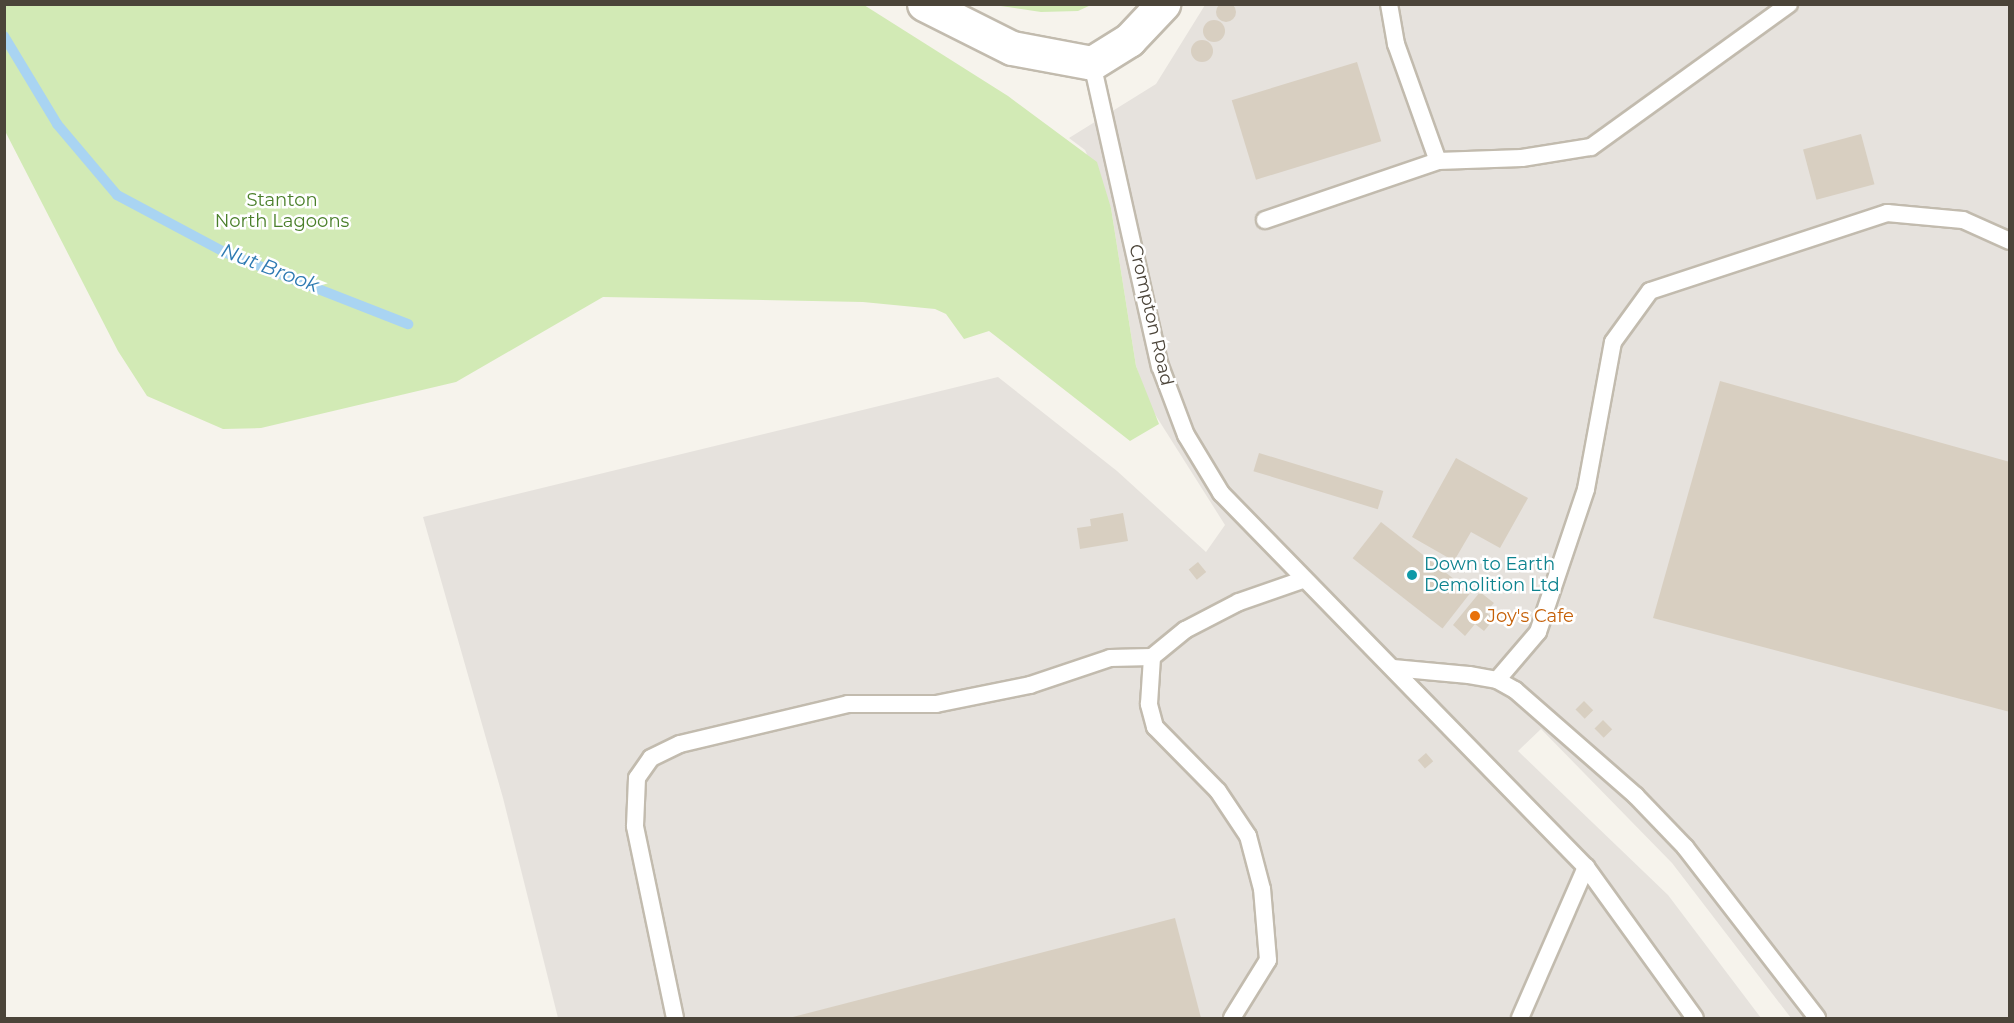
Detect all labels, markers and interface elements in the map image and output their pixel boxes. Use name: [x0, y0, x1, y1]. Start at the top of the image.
park label: Stanton North Lagoons: [215, 190, 349, 232]
water label: Nut Brook: [218, 238, 322, 298]
street label: Crompton Road: [1124, 242, 1178, 388]
place label: Down to Earth Demolition Ltd: [1424, 554, 1560, 596]
marker: Down to Earth Demolition Ltd: [1405, 568, 1419, 582]
place label: Joy's Cafe: [1487, 605, 1574, 627]
marker: Joy's Cafe: [1468, 609, 1482, 623]

